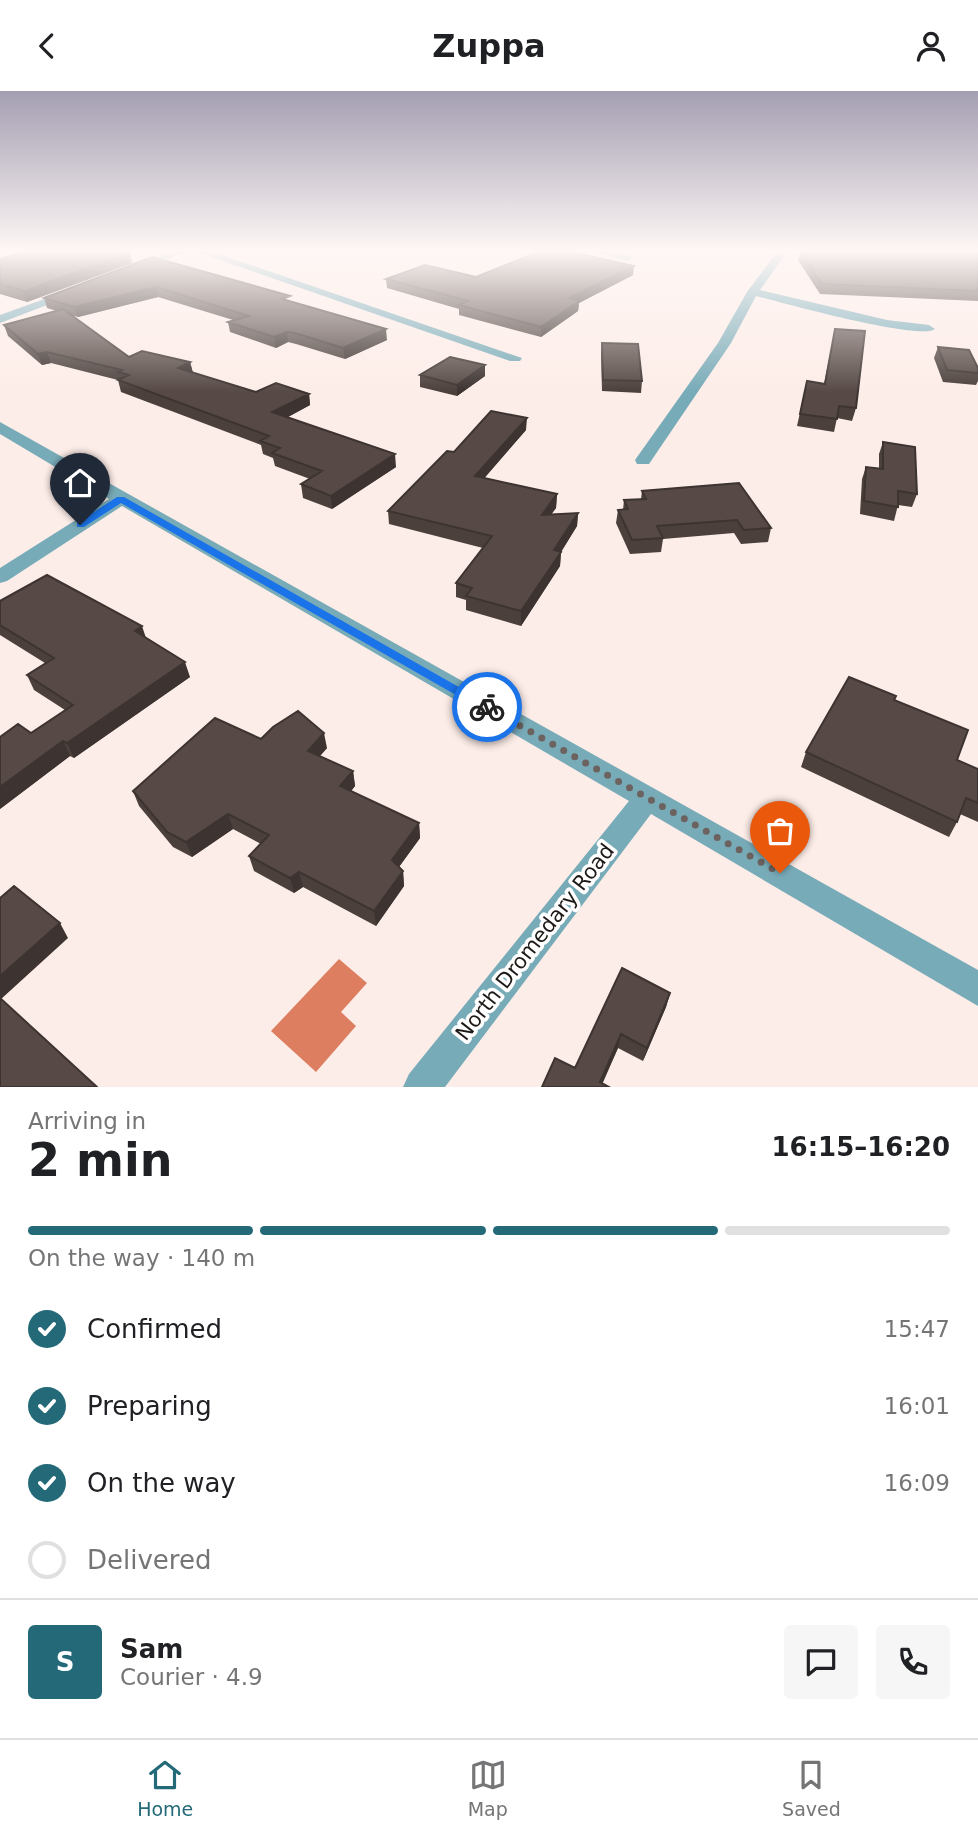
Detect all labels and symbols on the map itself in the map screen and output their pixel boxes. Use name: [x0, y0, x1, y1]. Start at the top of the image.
pin: [50, 453, 110, 525]
courier: [452, 672, 522, 742]
pin: [750, 801, 810, 873]
street label: North Dromedary Road: [451, 839, 619, 1045]

